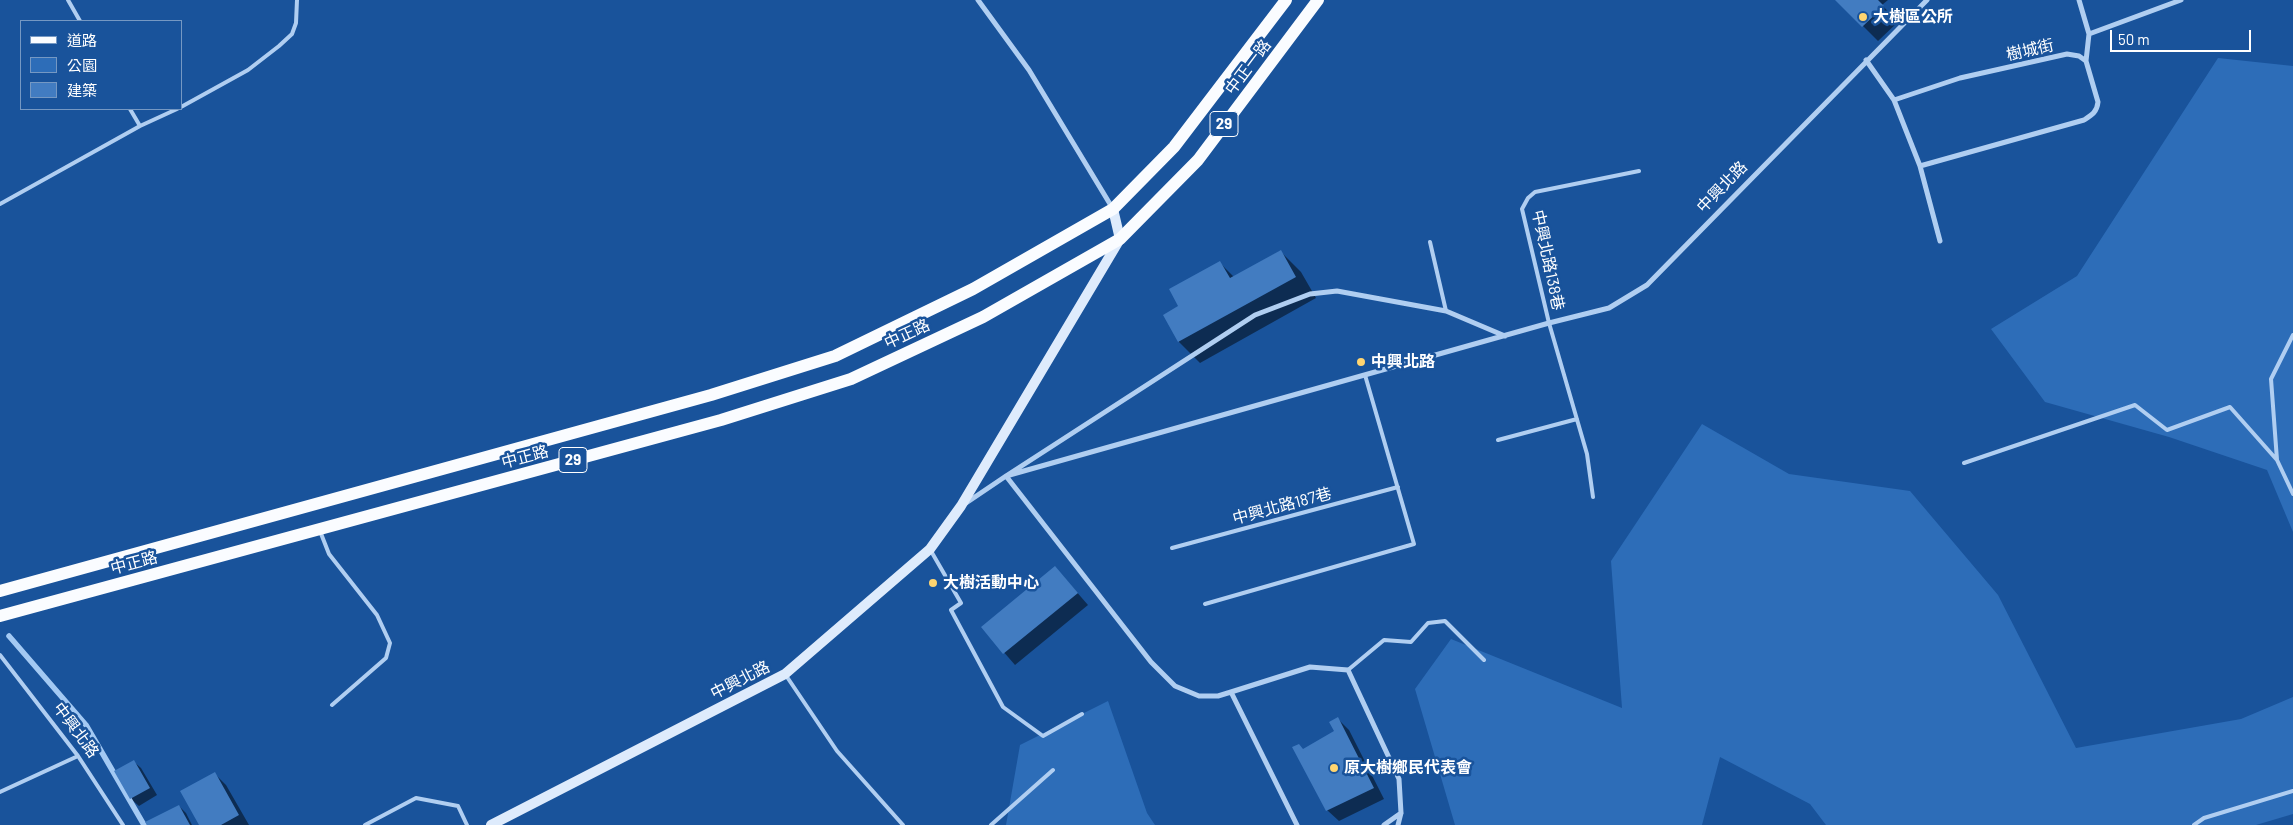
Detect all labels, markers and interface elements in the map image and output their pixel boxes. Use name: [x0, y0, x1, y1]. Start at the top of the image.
place label: 大樹區公所: [1873, 7, 1953, 27]
marker: 大樹區公所: [1857, 11, 1869, 23]
legend: [20, 20, 182, 110]
scale bar: [2113, 20, 2254, 52]
text: 50 m: [2118, 30, 2150, 48]
text: 道路: [67, 31, 97, 49]
street label: 樹城街: [2004, 35, 2056, 65]
street label: 中正一路: [1221, 36, 1275, 98]
text: 公園: [67, 56, 97, 74]
text: 建築: [67, 81, 97, 99]
road number: 29: [1210, 112, 1238, 136]
street label: 中興北路: [1693, 157, 1751, 217]
street label: 中興北路138巷: [1528, 208, 1568, 312]
street label: 中正路: [881, 315, 933, 353]
place label: 中興北路: [1371, 352, 1435, 372]
marker: 中興北路: [1355, 356, 1367, 368]
street label: 中正路: [499, 442, 551, 472]
road number: 29: [559, 448, 587, 472]
street label: 中興北路187巷: [1230, 484, 1334, 528]
street label: 中正路: [108, 548, 160, 578]
place label: 大樹活動中心: [943, 573, 1039, 593]
marker: 大樹活動中心: [927, 577, 939, 589]
street label: 中興北路: [707, 657, 773, 703]
street label: 中興北路: [49, 699, 103, 761]
place label: 原大樹鄉民代表會: [1344, 758, 1472, 778]
marker: 原大樹鄉民代表會: [1328, 762, 1340, 774]

